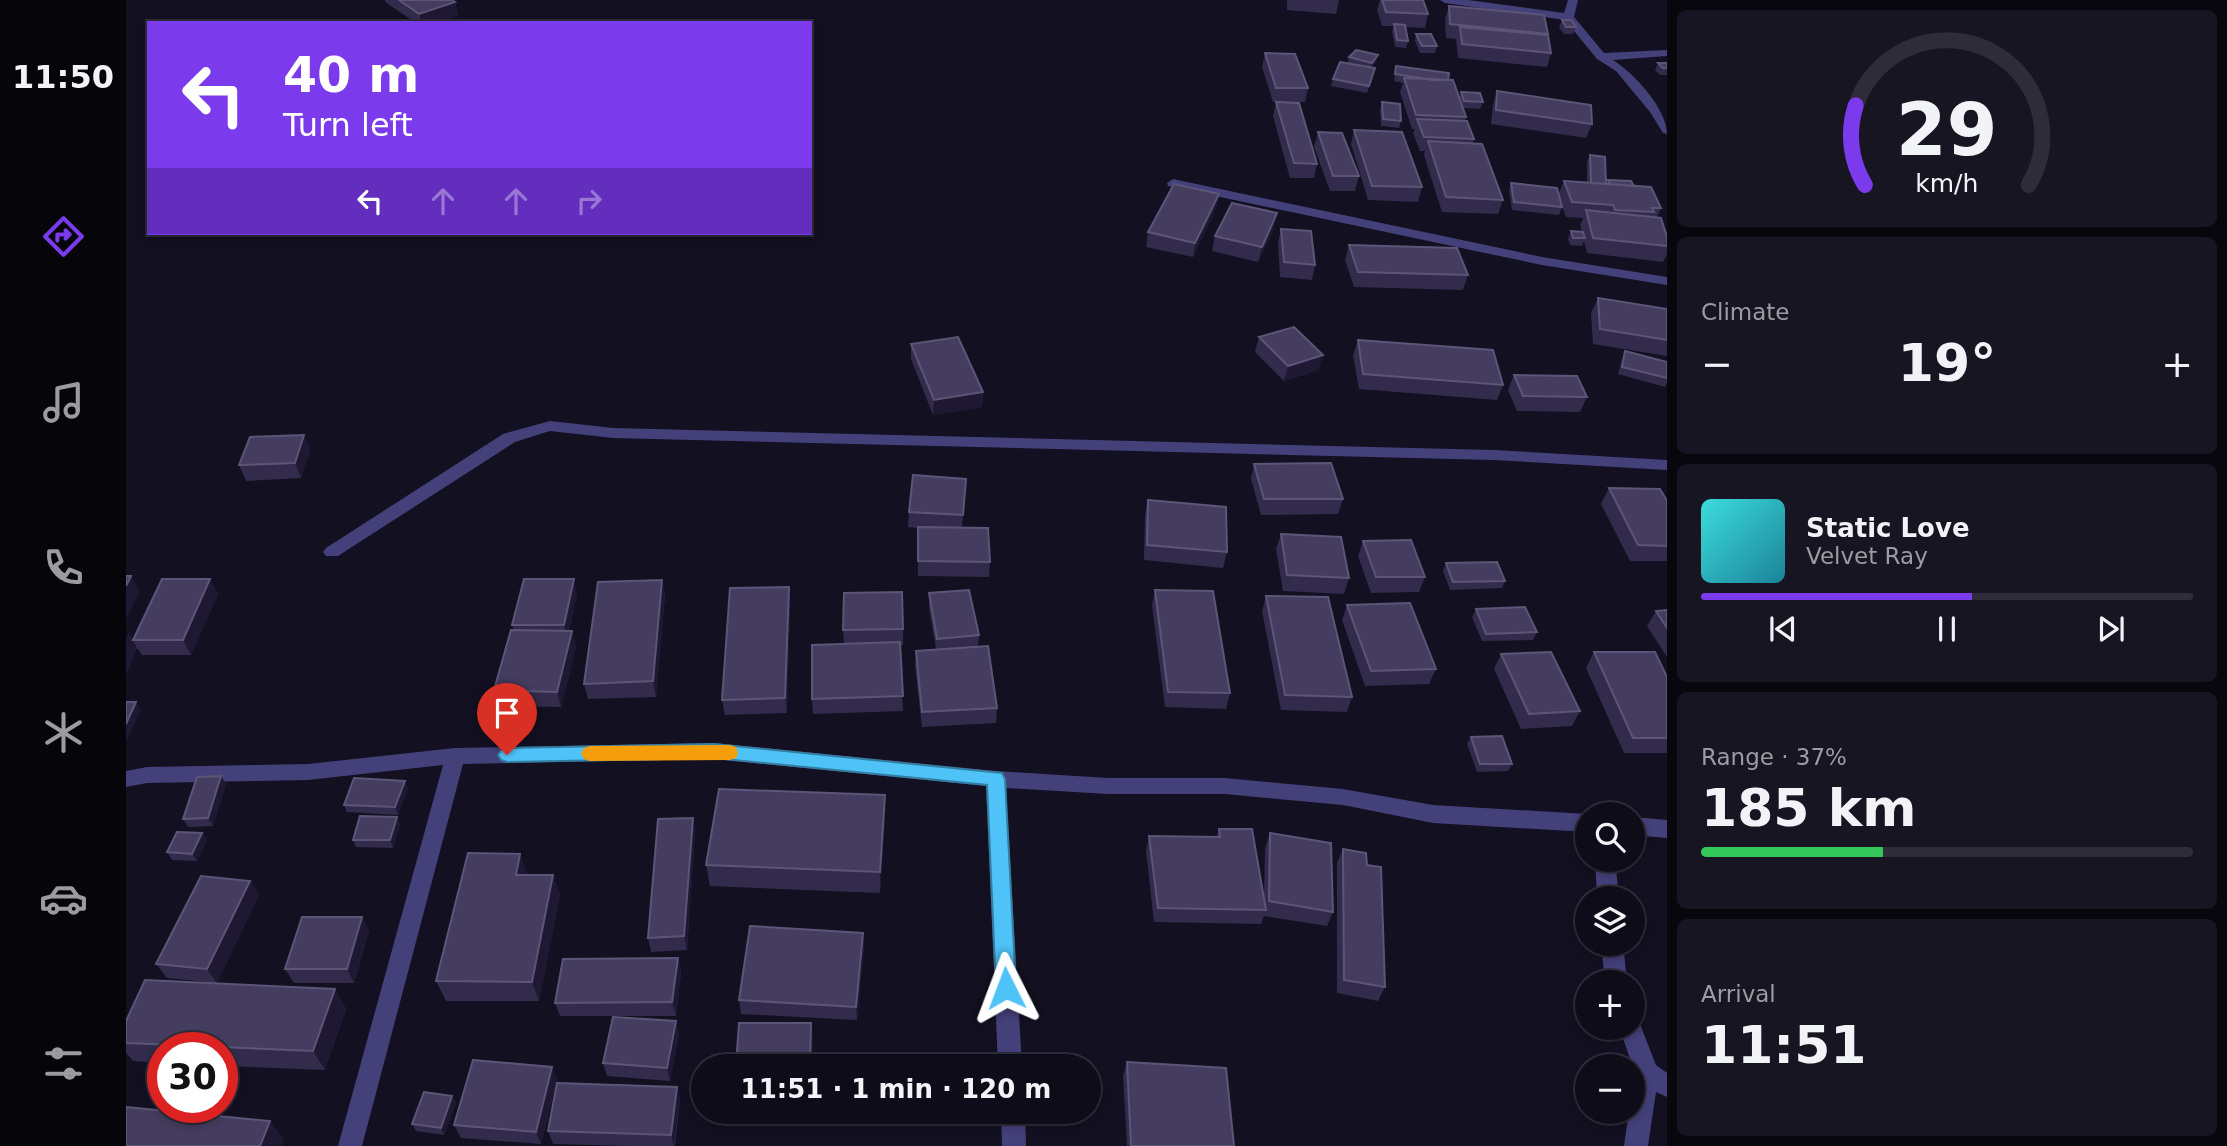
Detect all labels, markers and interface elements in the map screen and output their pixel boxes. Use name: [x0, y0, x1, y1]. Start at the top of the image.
text: 40 m: [283, 47, 419, 104]
icon: left: [168, 49, 259, 140]
text: 11:50: [12, 58, 114, 96]
text: 29: [1896, 87, 1998, 172]
text: Turn left: [283, 106, 413, 144]
text: km/h: [1915, 168, 1979, 197]
icon: left: [351, 182, 389, 220]
icon: ahead: [424, 182, 462, 220]
icon: ahead: [497, 182, 535, 220]
icon: right: [570, 182, 608, 220]
icon: directions: [39, 212, 88, 261]
text: Climate: [1701, 299, 1790, 325]
text: 19°: [1898, 333, 1996, 393]
text: −: [1701, 342, 1733, 386]
text: +: [2161, 342, 2193, 386]
icon: music: [39, 378, 88, 427]
text: Static Love: [1806, 513, 1970, 543]
icon: phone: [39, 543, 88, 592]
text: Velvet Ray: [1806, 543, 1928, 569]
icon: previous: [1764, 610, 1802, 648]
icon: pause: [1928, 610, 1966, 648]
icon: next: [2092, 610, 2130, 648]
pin: [477, 683, 537, 755]
icon: arrive: [488, 694, 526, 732]
icon: climate: [39, 708, 88, 757]
text: Range · 37%: [1701, 744, 1847, 770]
text: 185 km: [1701, 778, 1916, 838]
map controls: [1575, 802, 1645, 1124]
button: search: [1575, 802, 1645, 872]
icon: car: [39, 874, 88, 923]
button: layers: [1575, 886, 1645, 956]
position arrow: [969, 951, 1043, 1025]
button: +: [1575, 970, 1645, 1040]
text: Arrival: [1701, 981, 1776, 1007]
text: 11:51: [1701, 1015, 1867, 1075]
speed limit sign: 30: [147, 1032, 238, 1123]
icon: filters: [39, 1039, 88, 1088]
button: −: [1575, 1054, 1645, 1124]
text: 11:51 · 1 min · 120 m: [741, 1074, 1051, 1104]

